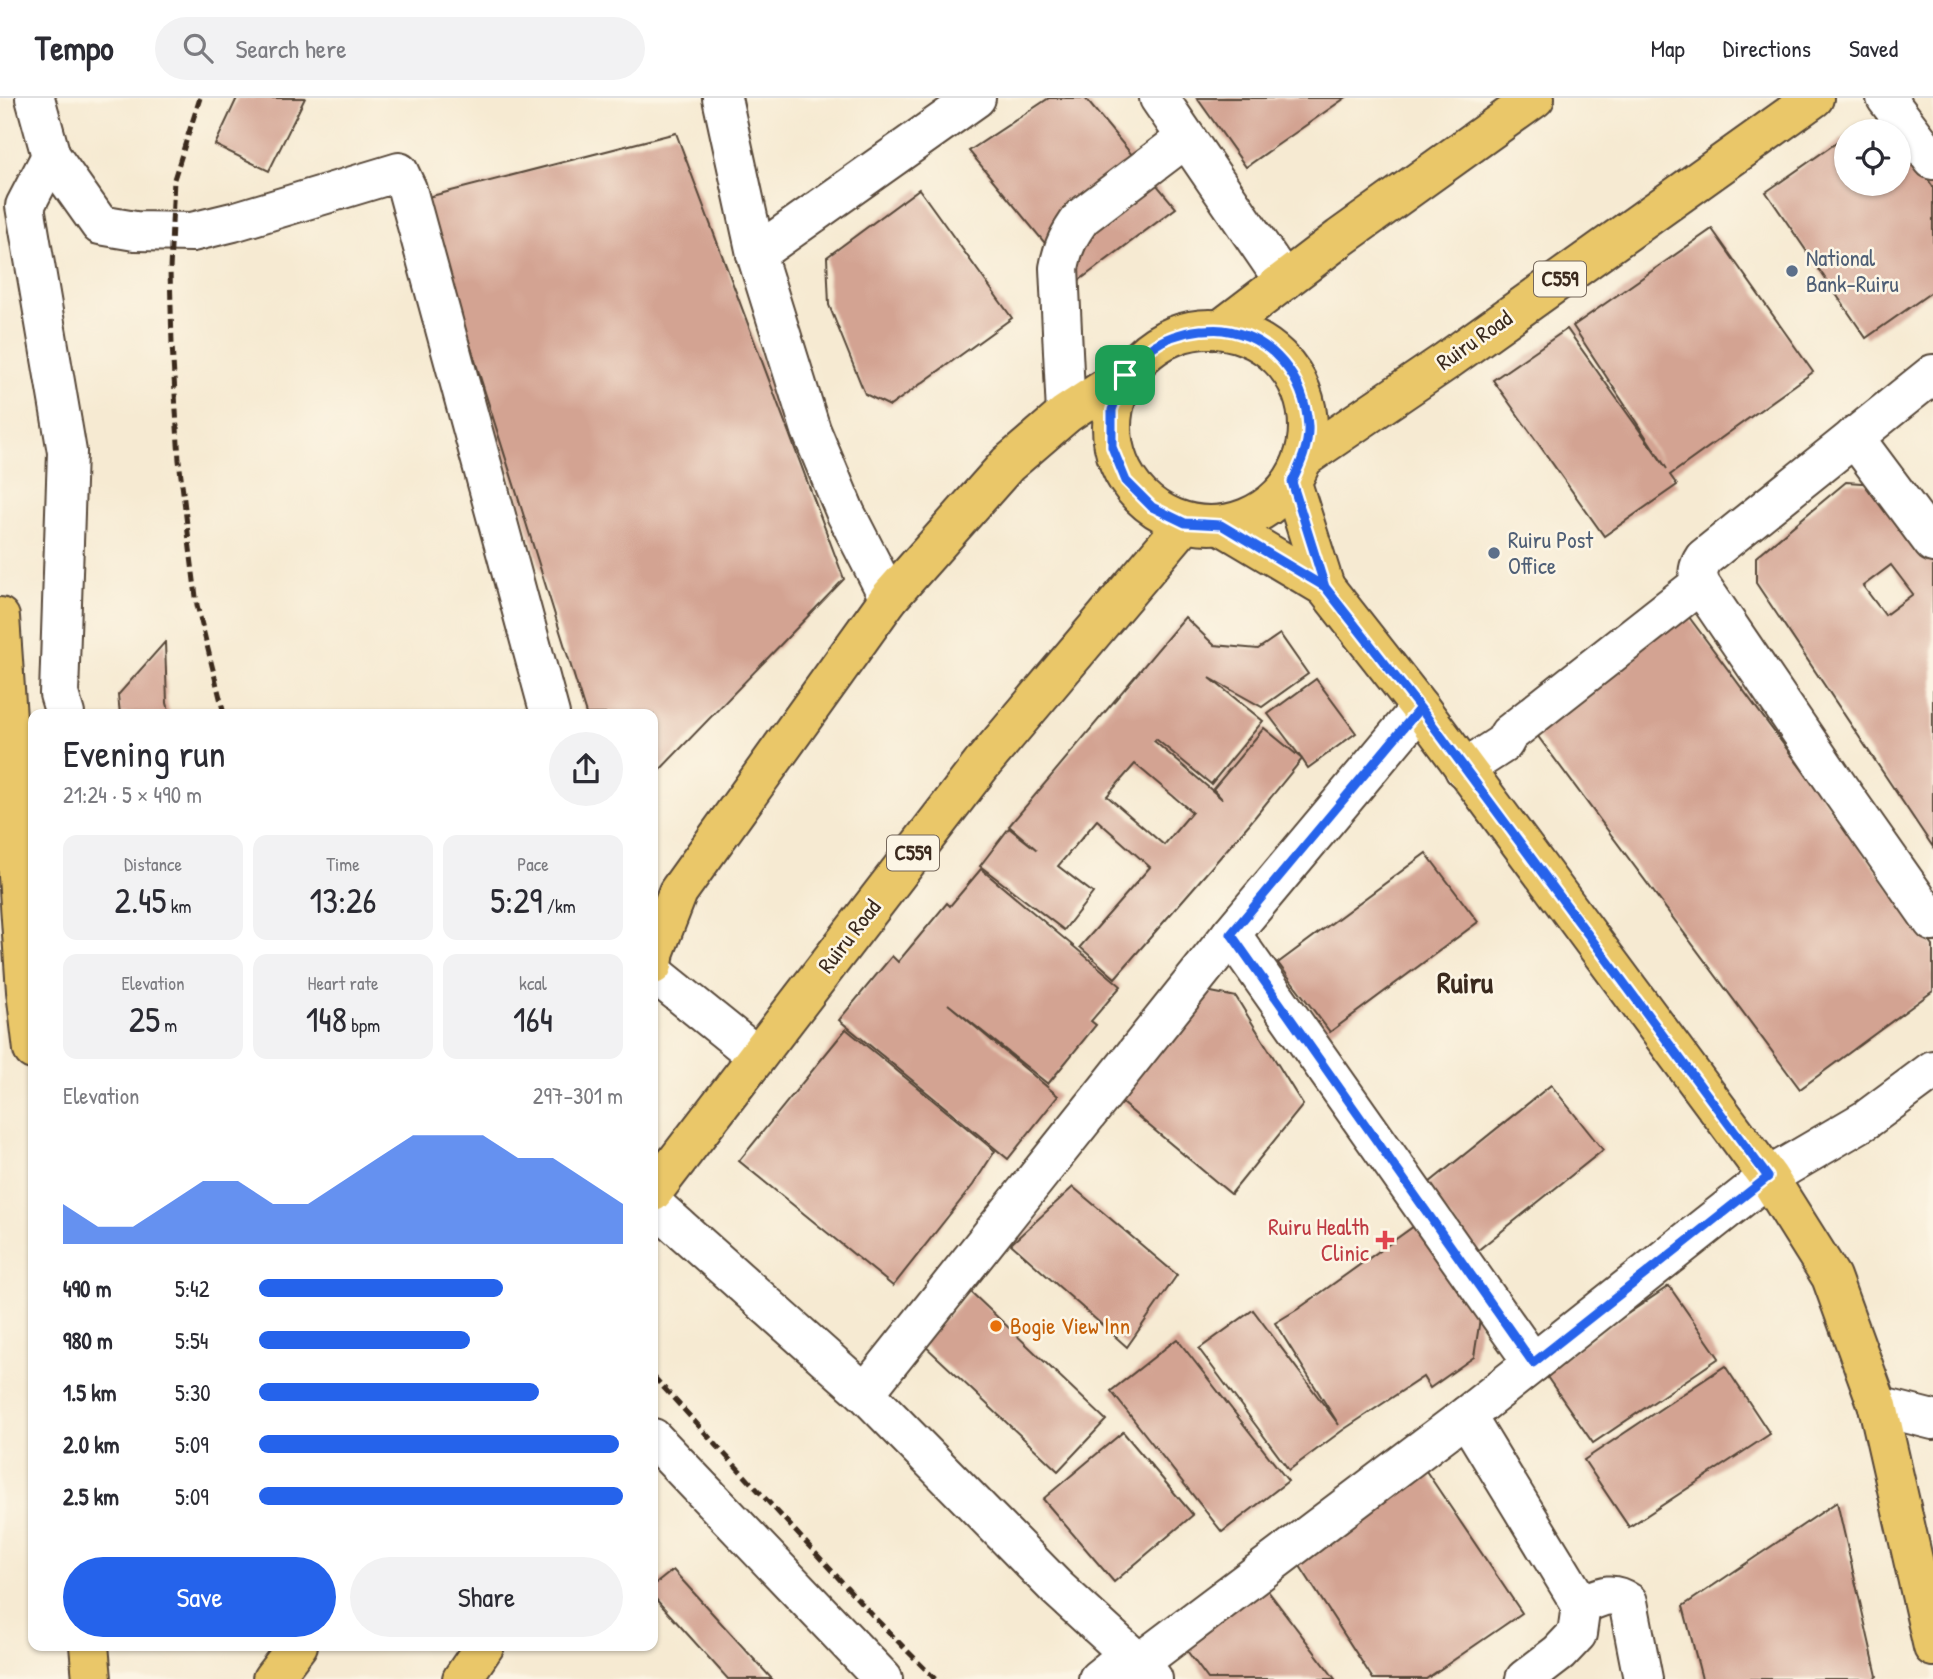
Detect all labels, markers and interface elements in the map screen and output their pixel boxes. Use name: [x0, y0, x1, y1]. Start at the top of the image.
search box: [155, 17, 645, 80]
text: Tempo: [35, 26, 113, 70]
icon: search: [179, 29, 217, 67]
text: Search here: [235, 31, 347, 66]
text: Map: [1651, 32, 1685, 64]
text: Directions: [1723, 32, 1811, 64]
text: Saved: [1849, 32, 1898, 64]
map controls: [1834, 119, 1911, 196]
button: locate: [1834, 119, 1911, 196]
place label: National Bank-Ruiru: [1806, 242, 1899, 299]
road number: C559: [1534, 262, 1586, 296]
marker: National Bank-Ruiru: [1784, 263, 1800, 279]
street label: Ruiru Road: [1430, 302, 1518, 377]
pin: [1095, 345, 1155, 405]
icon: arrive: [1106, 356, 1144, 394]
place label: Ruiru Post Office: [1508, 524, 1594, 581]
marker: Ruiru Post Office: [1486, 545, 1502, 561]
text: Evening run: [63, 727, 226, 779]
button: share: [549, 732, 623, 806]
text: 21:24 · 5 × 490 m: [63, 779, 202, 810]
road number: C559: [887, 836, 939, 870]
text: Distance: [124, 851, 182, 877]
text: Time: [326, 851, 360, 877]
text: Pace: [517, 851, 549, 877]
text: 2.45: [115, 877, 166, 924]
text: 13:26: [310, 877, 376, 924]
text: 5:29: [490, 877, 542, 924]
street label: Ruiru Road: [810, 892, 887, 979]
text: km: [166, 893, 192, 919]
text: /km: [542, 893, 576, 919]
district label: Ruiru: [1437, 962, 1493, 1002]
text: Elevation: [121, 970, 185, 996]
text: Heart rate: [308, 970, 378, 996]
text: kcal: [519, 970, 547, 996]
text: 25: [129, 996, 160, 1043]
text: 148: [306, 996, 347, 1043]
text: 164: [513, 996, 553, 1043]
text: m: [160, 1012, 177, 1038]
text: bpm: [347, 1012, 380, 1038]
text: Elevation: [63, 1080, 139, 1111]
text: 297–301 m: [533, 1080, 623, 1111]
place label: Ruiru Health Clinic: [1268, 1211, 1369, 1268]
marker: Ruiru Health Clinic: [1375, 1230, 1395, 1250]
text: 490 m: [63, 1273, 111, 1304]
text: 5:42: [175, 1273, 209, 1304]
place label: Bogie View Inn: [1010, 1310, 1130, 1341]
marker: Bogie View Inn: [988, 1318, 1004, 1334]
text: 980 m: [63, 1325, 113, 1356]
text: 5:54: [175, 1325, 208, 1356]
text: 1.5 km: [63, 1377, 116, 1408]
text: 5:30: [175, 1377, 211, 1408]
text: 2.0 km: [63, 1429, 119, 1460]
text: 5:09: [175, 1429, 209, 1460]
text: 2.5 km: [63, 1481, 119, 1512]
text: 5:09: [175, 1481, 209, 1512]
button: Save: [63, 1557, 336, 1637]
button: Share: [350, 1557, 623, 1637]

